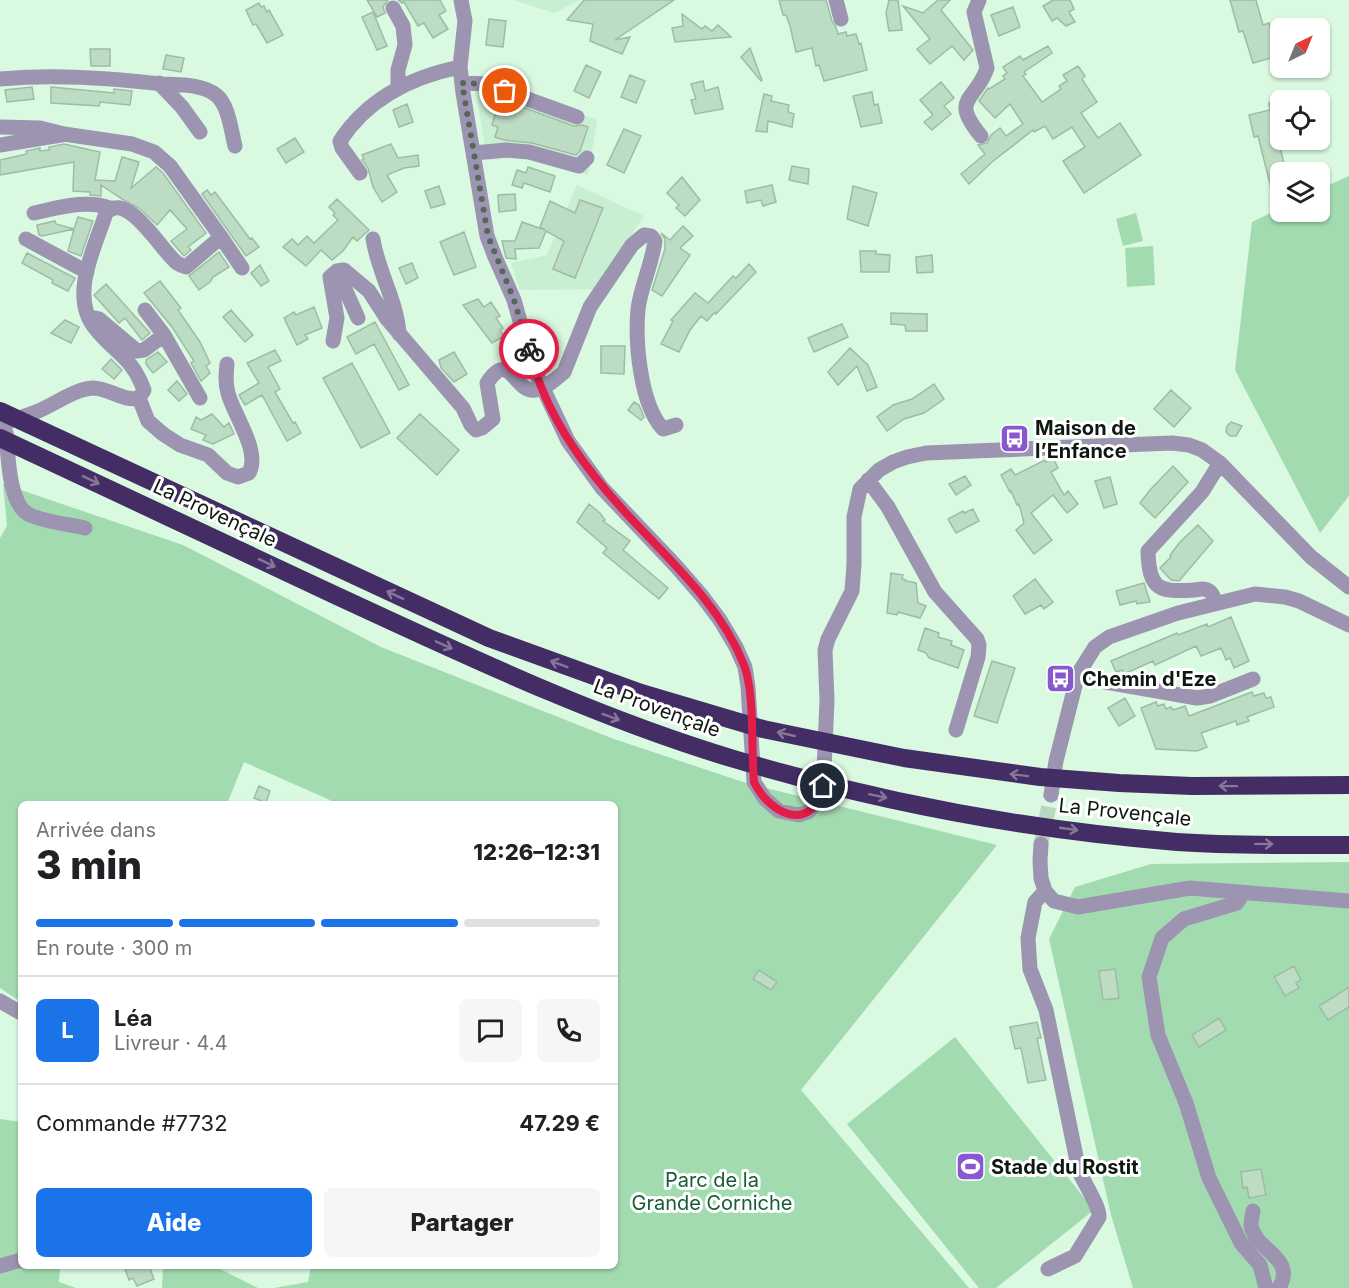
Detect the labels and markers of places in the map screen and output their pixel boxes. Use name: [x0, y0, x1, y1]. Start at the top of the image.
pin: [479, 65, 530, 116]
place label: Maison de l’Enfance: [1035, 416, 1136, 463]
bus stop icon: Maison de l’Enfance: [998, 423, 1030, 455]
bus stop icon: Chemin d'Eze: [1045, 663, 1077, 695]
place label: Chemin d'Eze: [1082, 667, 1217, 691]
pin: [797, 760, 848, 811]
sports icon: Stade du Rostit: [954, 1151, 986, 1183]
place label: Stade du Rostit: [991, 1155, 1139, 1179]

